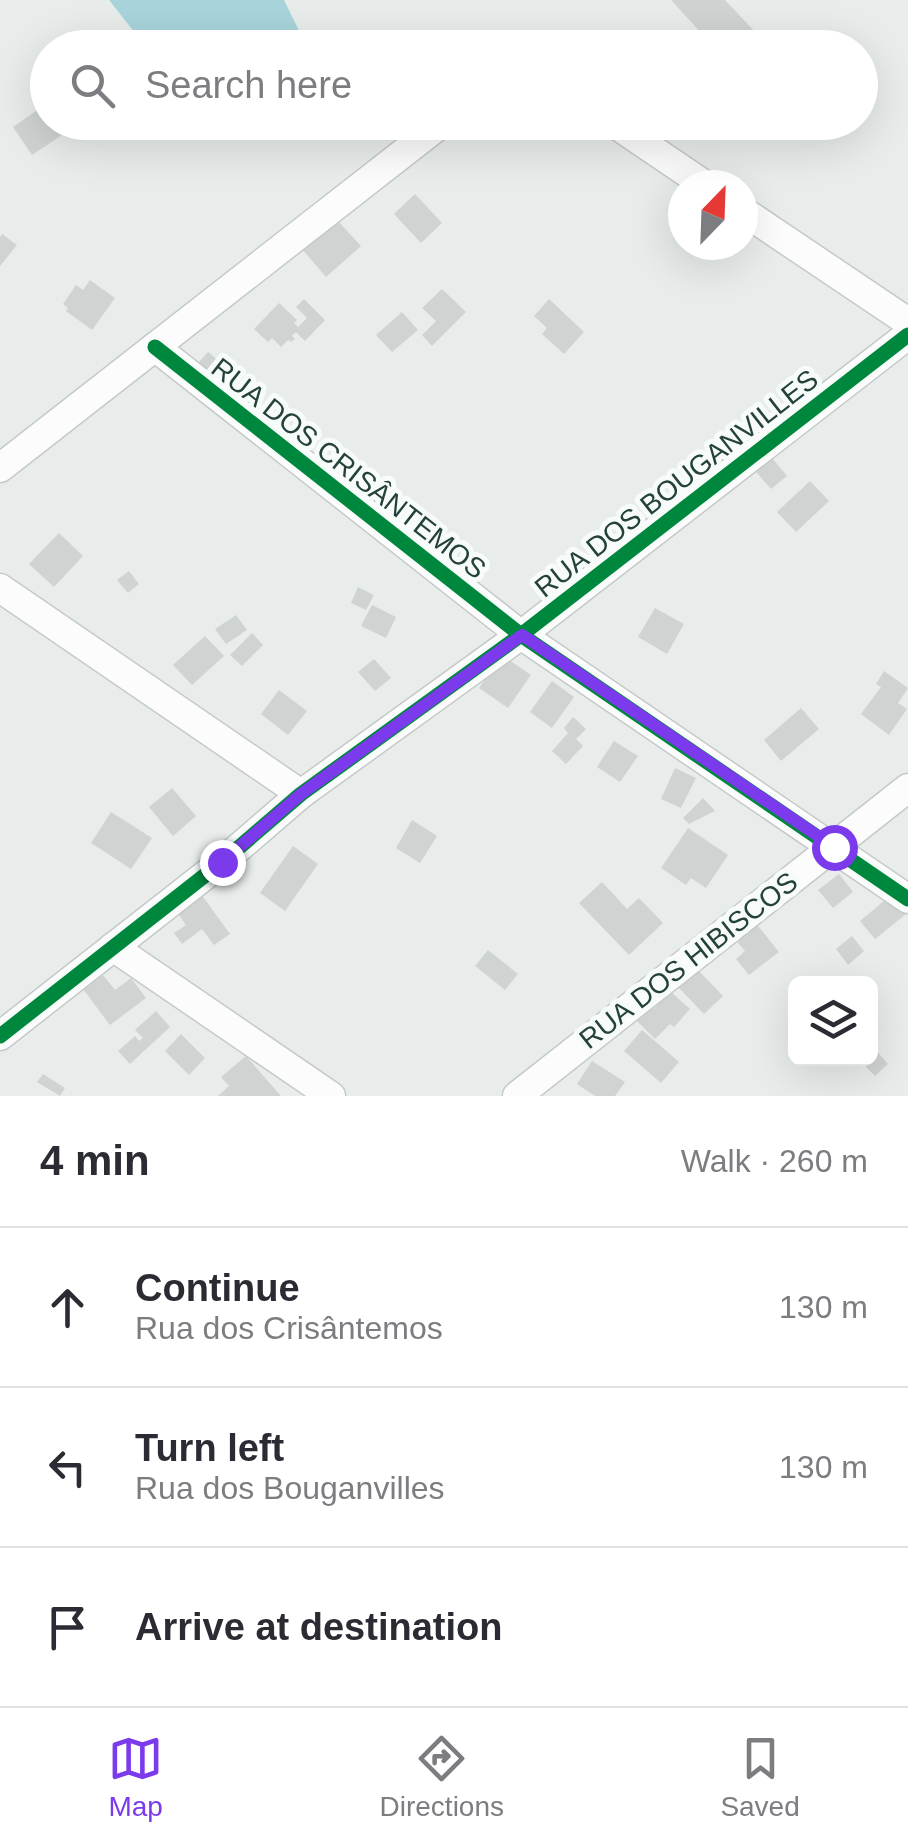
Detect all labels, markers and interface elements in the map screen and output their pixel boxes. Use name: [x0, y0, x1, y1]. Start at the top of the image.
search box: [30, 30, 878, 140]
icon: search: [65, 58, 120, 113]
text: Search here: [145, 64, 352, 106]
north arrow: [668, 170, 758, 260]
street label: RUA DOS CRISÂNTEMOS: [206, 352, 492, 585]
street label: RUA DOS BOUGANVILLES: [529, 363, 824, 603]
route start: [812, 825, 858, 871]
route end: [200, 840, 246, 886]
street label: RUA DOS HIBISCOS: [573, 866, 803, 1055]
map controls: [788, 976, 878, 1066]
button: layers: [788, 976, 878, 1066]
text: 4 min: [40, 1137, 150, 1184]
text: Walk · 260 m: [681, 1143, 868, 1179]
text: Continue: [135, 1267, 300, 1309]
icon: ahead: [40, 1280, 95, 1335]
text: 130 m: [779, 1289, 868, 1325]
text: Rua dos Crisântemos: [135, 1310, 443, 1346]
text: Turn left: [135, 1427, 284, 1469]
icon: left: [40, 1440, 95, 1495]
text: 130 m: [779, 1449, 868, 1485]
text: Rua dos Bouganvilles: [135, 1470, 445, 1506]
icon: arrive: [40, 1600, 95, 1655]
text: Arrive at destination: [135, 1606, 502, 1648]
tab: Map: [108, 1731, 163, 1823]
tab: Directions: [380, 1731, 504, 1823]
tab: Saved: [720, 1731, 800, 1823]

